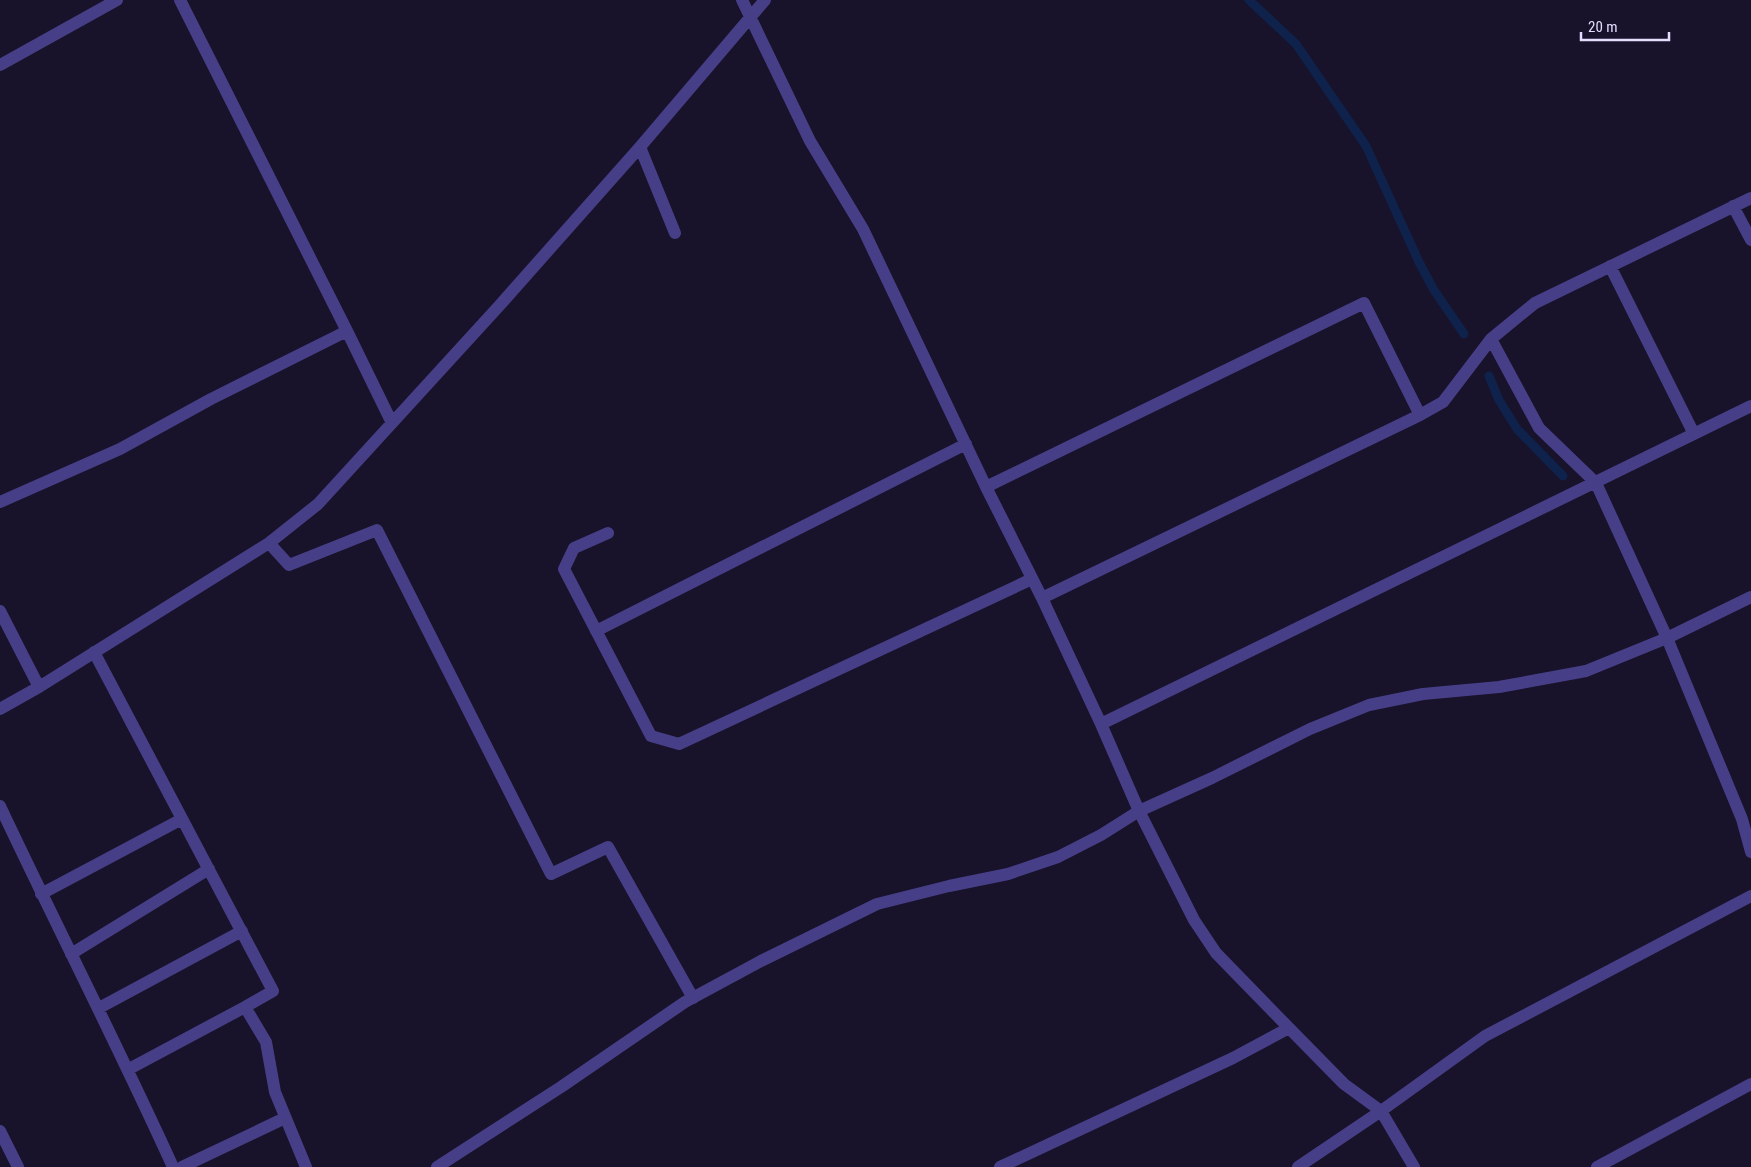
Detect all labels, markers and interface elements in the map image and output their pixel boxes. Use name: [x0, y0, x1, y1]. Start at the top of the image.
scale bar: [1581, 10, 1668, 42]
text: 20 m: [1588, 18, 1618, 36]

